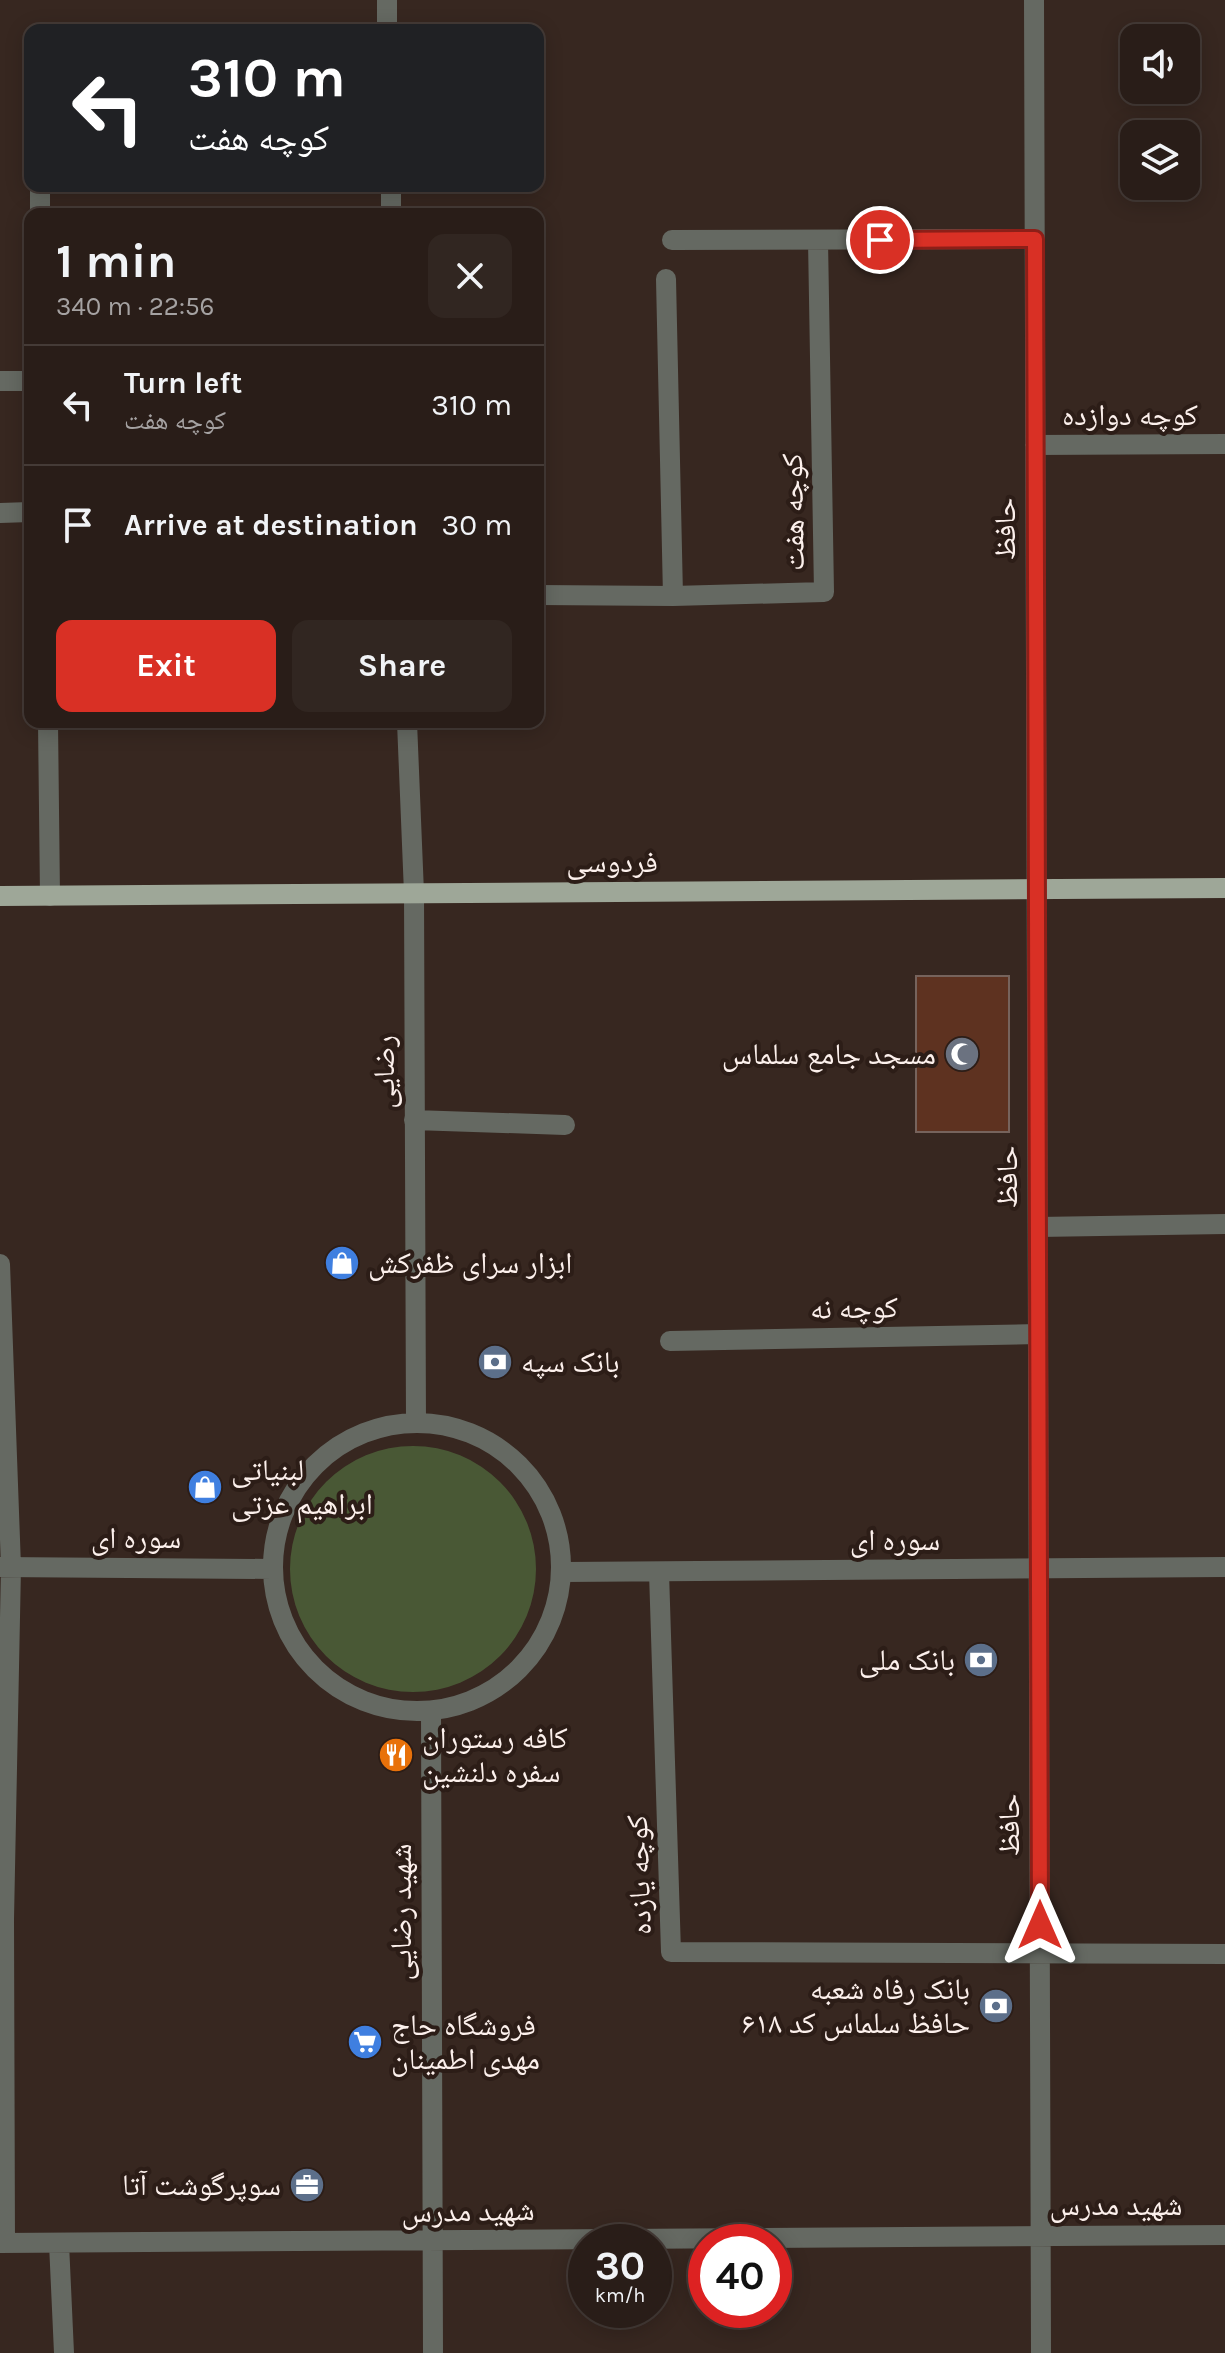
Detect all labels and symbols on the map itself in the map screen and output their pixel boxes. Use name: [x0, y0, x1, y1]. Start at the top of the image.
pin: [846, 206, 914, 274]
street label: کوچه دوازده: [1062, 397, 1198, 433]
street label: کوچه هفت: [774, 453, 812, 571]
street label: حافظ: [987, 498, 1023, 560]
street label: فردوسی: [566, 844, 658, 880]
street label: رضایی: [366, 1035, 402, 1109]
mosque icon: مسجد جامع سلماس: [943, 1035, 981, 1073]
place label: مسجد جامع سلماس: [722, 1036, 936, 1073]
street label: حافظ: [989, 1146, 1025, 1208]
shop icon: ابزار سرای ظفرکش: [323, 1244, 361, 1282]
place label: ابزار سرای ظفرکش: [368, 1245, 573, 1281]
street label: کوچه نه: [810, 1289, 898, 1327]
bank icon: بانک سپه: [476, 1343, 514, 1381]
place label: بانک سپه: [521, 1344, 620, 1380]
place label: لبنیاتی ابراهیم عزتی: [231, 1452, 373, 1524]
shop icon: لبنیاتی ابراهیم عزتی: [186, 1468, 224, 1506]
street label: سوره ای: [91, 1520, 181, 1556]
street label: سوره ای: [850, 1522, 940, 1558]
bank icon: بانک ملی: [962, 1641, 1000, 1679]
place label: بانک ملی: [859, 1642, 955, 1678]
place label: کافه رستوران سفره دلنشین: [422, 1720, 568, 1790]
restaurant icon: کافه رستوران سفره دلنشین: [377, 1736, 415, 1774]
street label: حافظ: [991, 1794, 1027, 1856]
street label: کوچه یازده: [619, 1814, 659, 1936]
street label: شهید رضایی: [383, 1844, 419, 1980]
position arrow: [998, 1883, 1082, 1967]
place label: بانک رفاه شعبه حافظ سلماس کد ۶۱۸: [742, 1971, 970, 2041]
bank icon: بانک رفاه شعبه حافظ سلماس کد ۶۱۸: [977, 1987, 1015, 2025]
place label: فروشگاه حاج مهدی اطمینان: [391, 2007, 540, 2077]
supermarket icon: فروشگاه حاج مهدی اطمینان: [346, 2023, 384, 2061]
office icon: سوپرگوشت آتا: [288, 2166, 326, 2204]
place label: سوپرگوشت آتا: [122, 2167, 281, 2203]
street label: شهید مدرس: [1049, 2187, 1183, 2223]
street label: شهید مدرس: [401, 2192, 535, 2230]
speed limit sign: 40: [688, 2224, 792, 2328]

